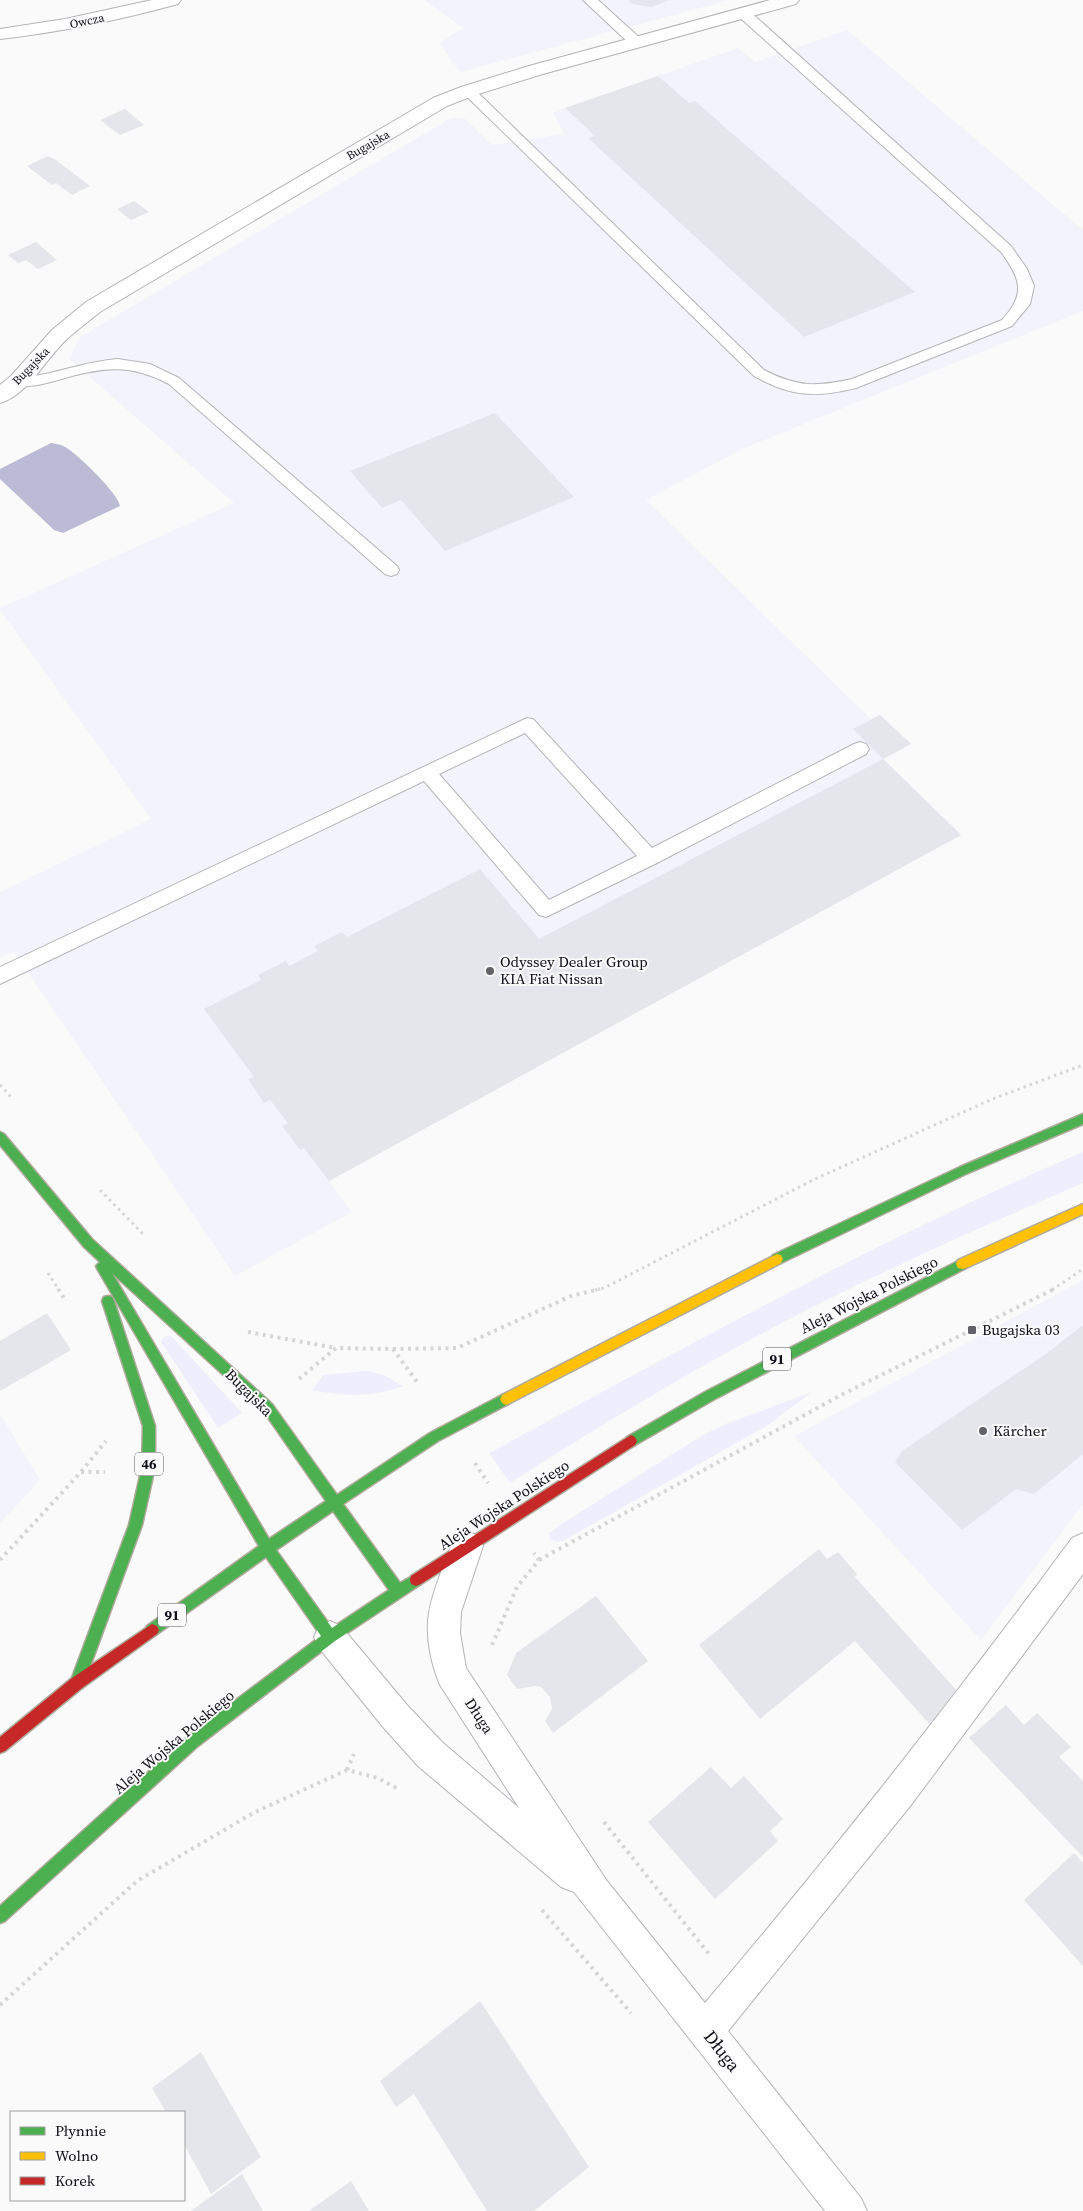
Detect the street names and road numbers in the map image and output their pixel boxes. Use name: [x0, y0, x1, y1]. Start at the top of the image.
street label: Owcza: [68, 9, 107, 32]
street label: Bugajska: [343, 126, 393, 164]
street label: Bugajska: [9, 343, 54, 389]
street label: Aleja Wojska Polskiego: [796, 1251, 941, 1338]
road number: 91: [763, 1348, 791, 1370]
street label: Bugajska: [221, 1364, 278, 1421]
road number: 46: [135, 1452, 163, 1476]
street label: Aleja Wojska Polskiego: [434, 1454, 573, 1555]
road number: 91: [158, 1604, 186, 1626]
street label: Aleja Wojska Polskiego: [109, 1685, 239, 1799]
street label: Długa: [460, 1694, 499, 1738]
street label: Długa: [698, 2025, 747, 2077]

